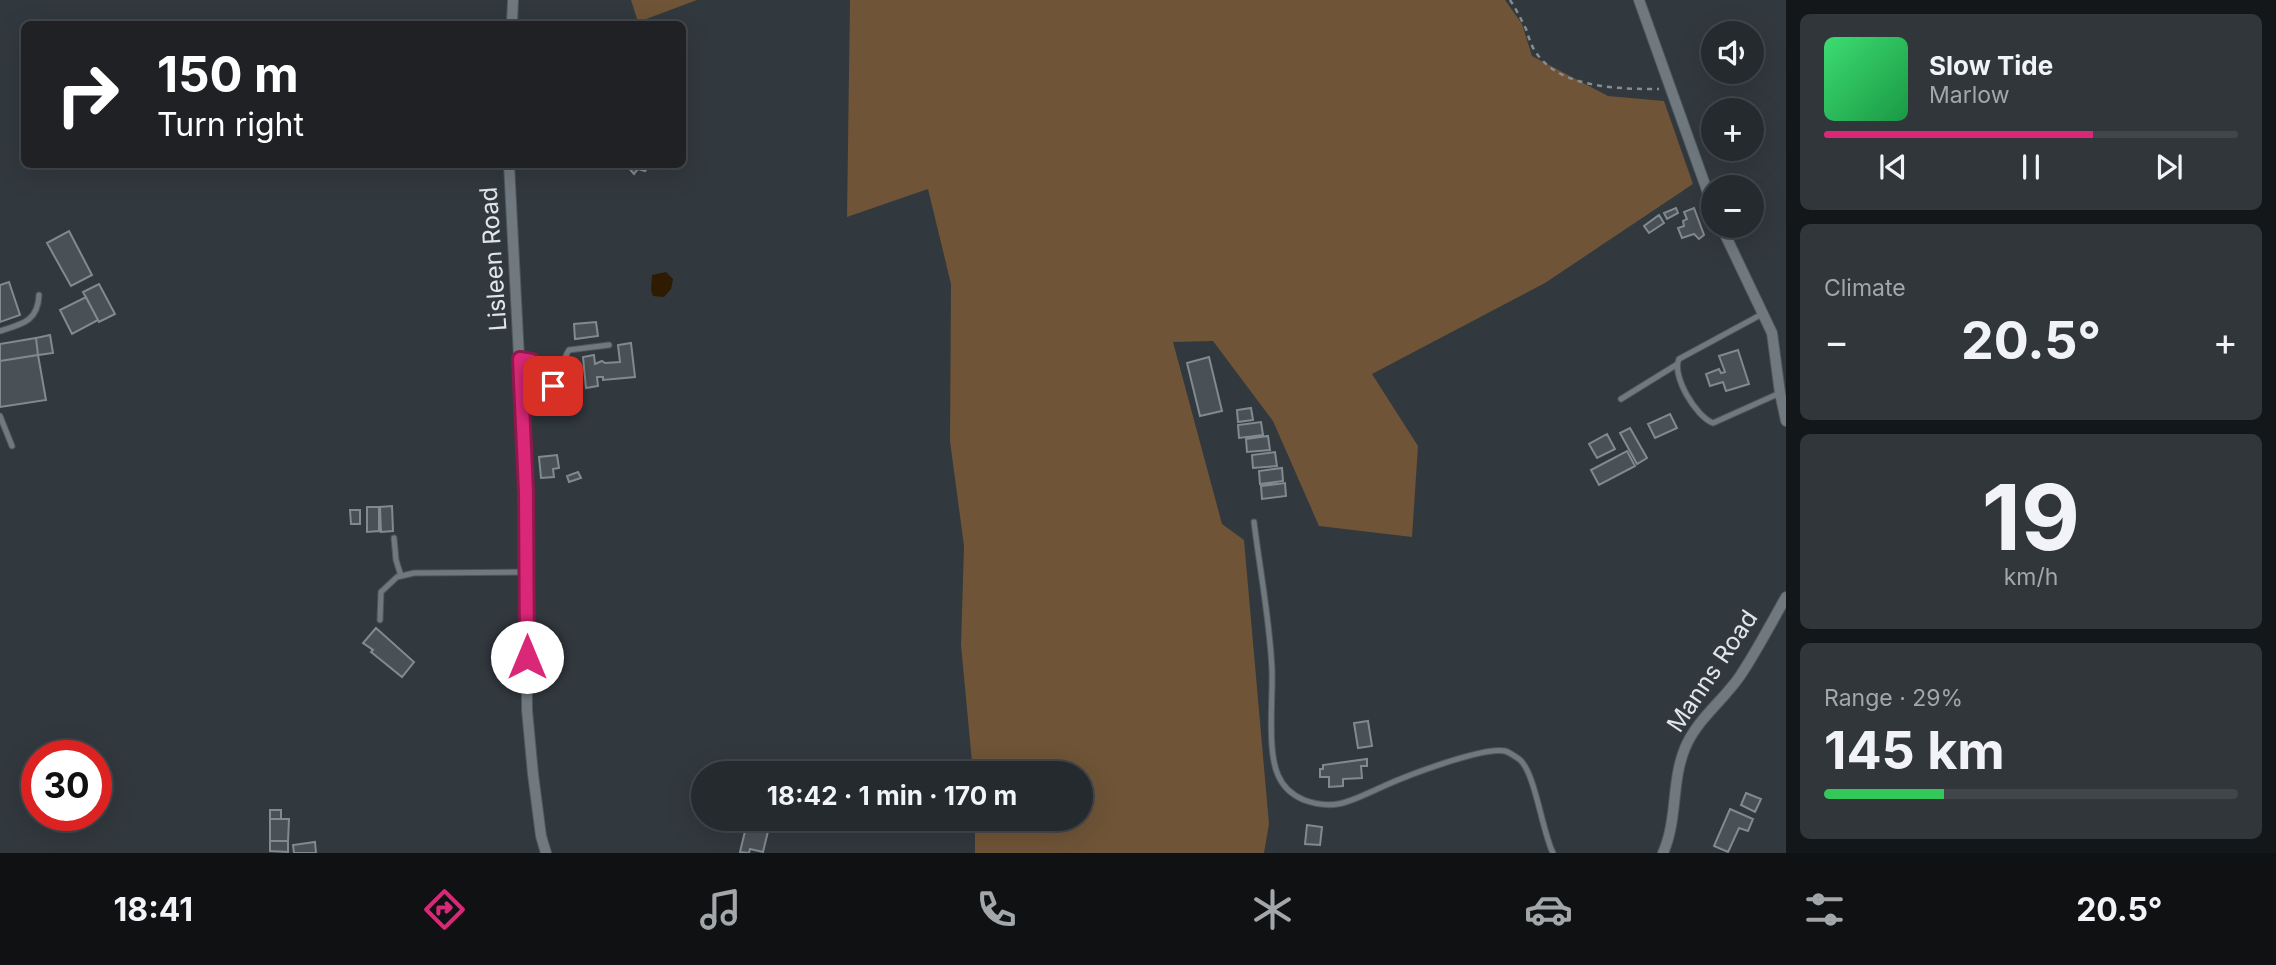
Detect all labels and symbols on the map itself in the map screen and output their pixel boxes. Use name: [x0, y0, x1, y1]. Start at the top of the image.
street label: Lisleen Road: [473, 186, 513, 332]
pin: [523, 356, 583, 416]
street label: Manns Road: [1661, 605, 1763, 737]
position arrow: [490, 620, 564, 694]
speed limit sign: 30: [21, 740, 112, 831]

